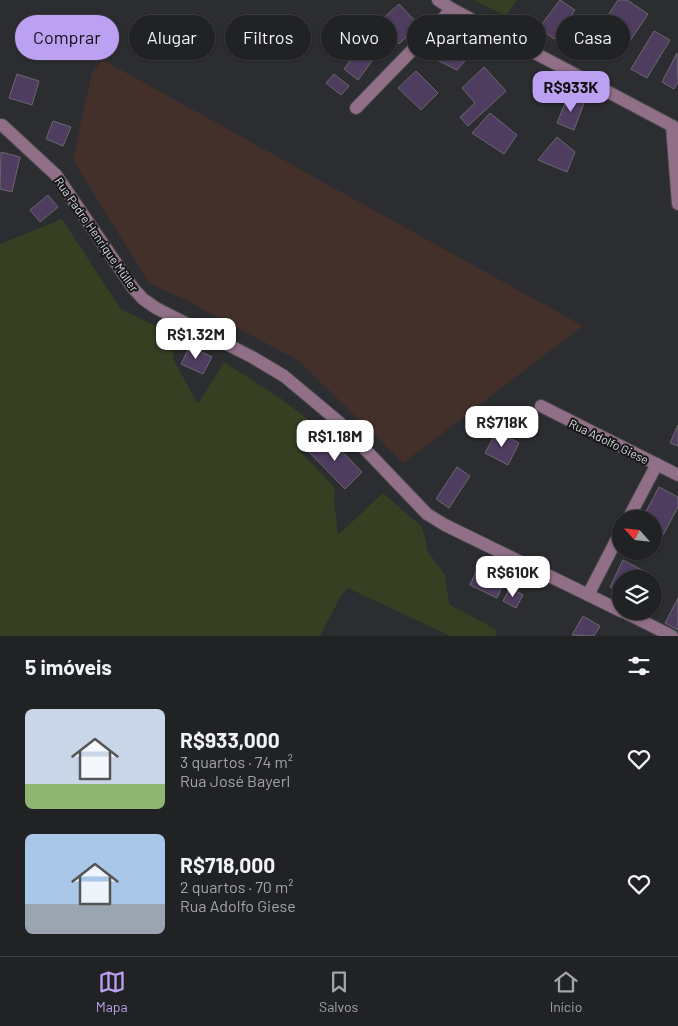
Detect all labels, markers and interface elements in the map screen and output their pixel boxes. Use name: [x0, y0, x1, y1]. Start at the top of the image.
chip: Comprar: [15, 15, 119, 60]
chip: Alugar: [129, 15, 215, 60]
chip: Filtros: [225, 15, 311, 60]
chip: Novo: [321, 15, 397, 60]
chip: Apartamento: [407, 15, 546, 60]
chip: Casa: [556, 15, 630, 60]
pin: R$933K: [530, 70, 612, 113]
text: R$933K: [544, 77, 598, 96]
street label: Rua Padre Henrique Müller: [52, 174, 142, 294]
pin: R$1.32M: [150, 318, 242, 360]
text: R$1.32M: [167, 324, 225, 343]
pin: R$718K: [461, 406, 543, 448]
text: R$718K: [476, 412, 528, 431]
street label: Rua Adolfo Giese: [567, 416, 651, 466]
pin: R$1.18M: [289, 420, 381, 462]
text: R$1.18M: [308, 426, 362, 445]
north arrow: [612, 510, 662, 560]
map controls: [612, 510, 662, 620]
pin: R$610K: [472, 556, 554, 598]
text: R$610K: [487, 562, 539, 581]
button: layers: [612, 570, 662, 620]
icon: filters: [625, 652, 653, 680]
text: 5 imóveis: [25, 654, 112, 679]
text: R$933,000: [180, 727, 280, 752]
icon: home: [65, 729, 125, 789]
icon: heart: [625, 745, 653, 773]
text: 3 quartos · 74 m²: [180, 752, 293, 771]
text: Rua José Bayerl: [180, 771, 290, 790]
text: R$718,000: [180, 852, 275, 877]
icon: home: [65, 854, 125, 914]
icon: heart: [625, 870, 653, 898]
text: 2 quartos · 70 m²: [180, 877, 293, 896]
text: Rua Adolfo Giese: [180, 896, 296, 915]
tab: Mapa: [96, 968, 128, 1015]
tab: Salvos: [319, 968, 358, 1015]
tab: Início: [550, 968, 582, 1015]

